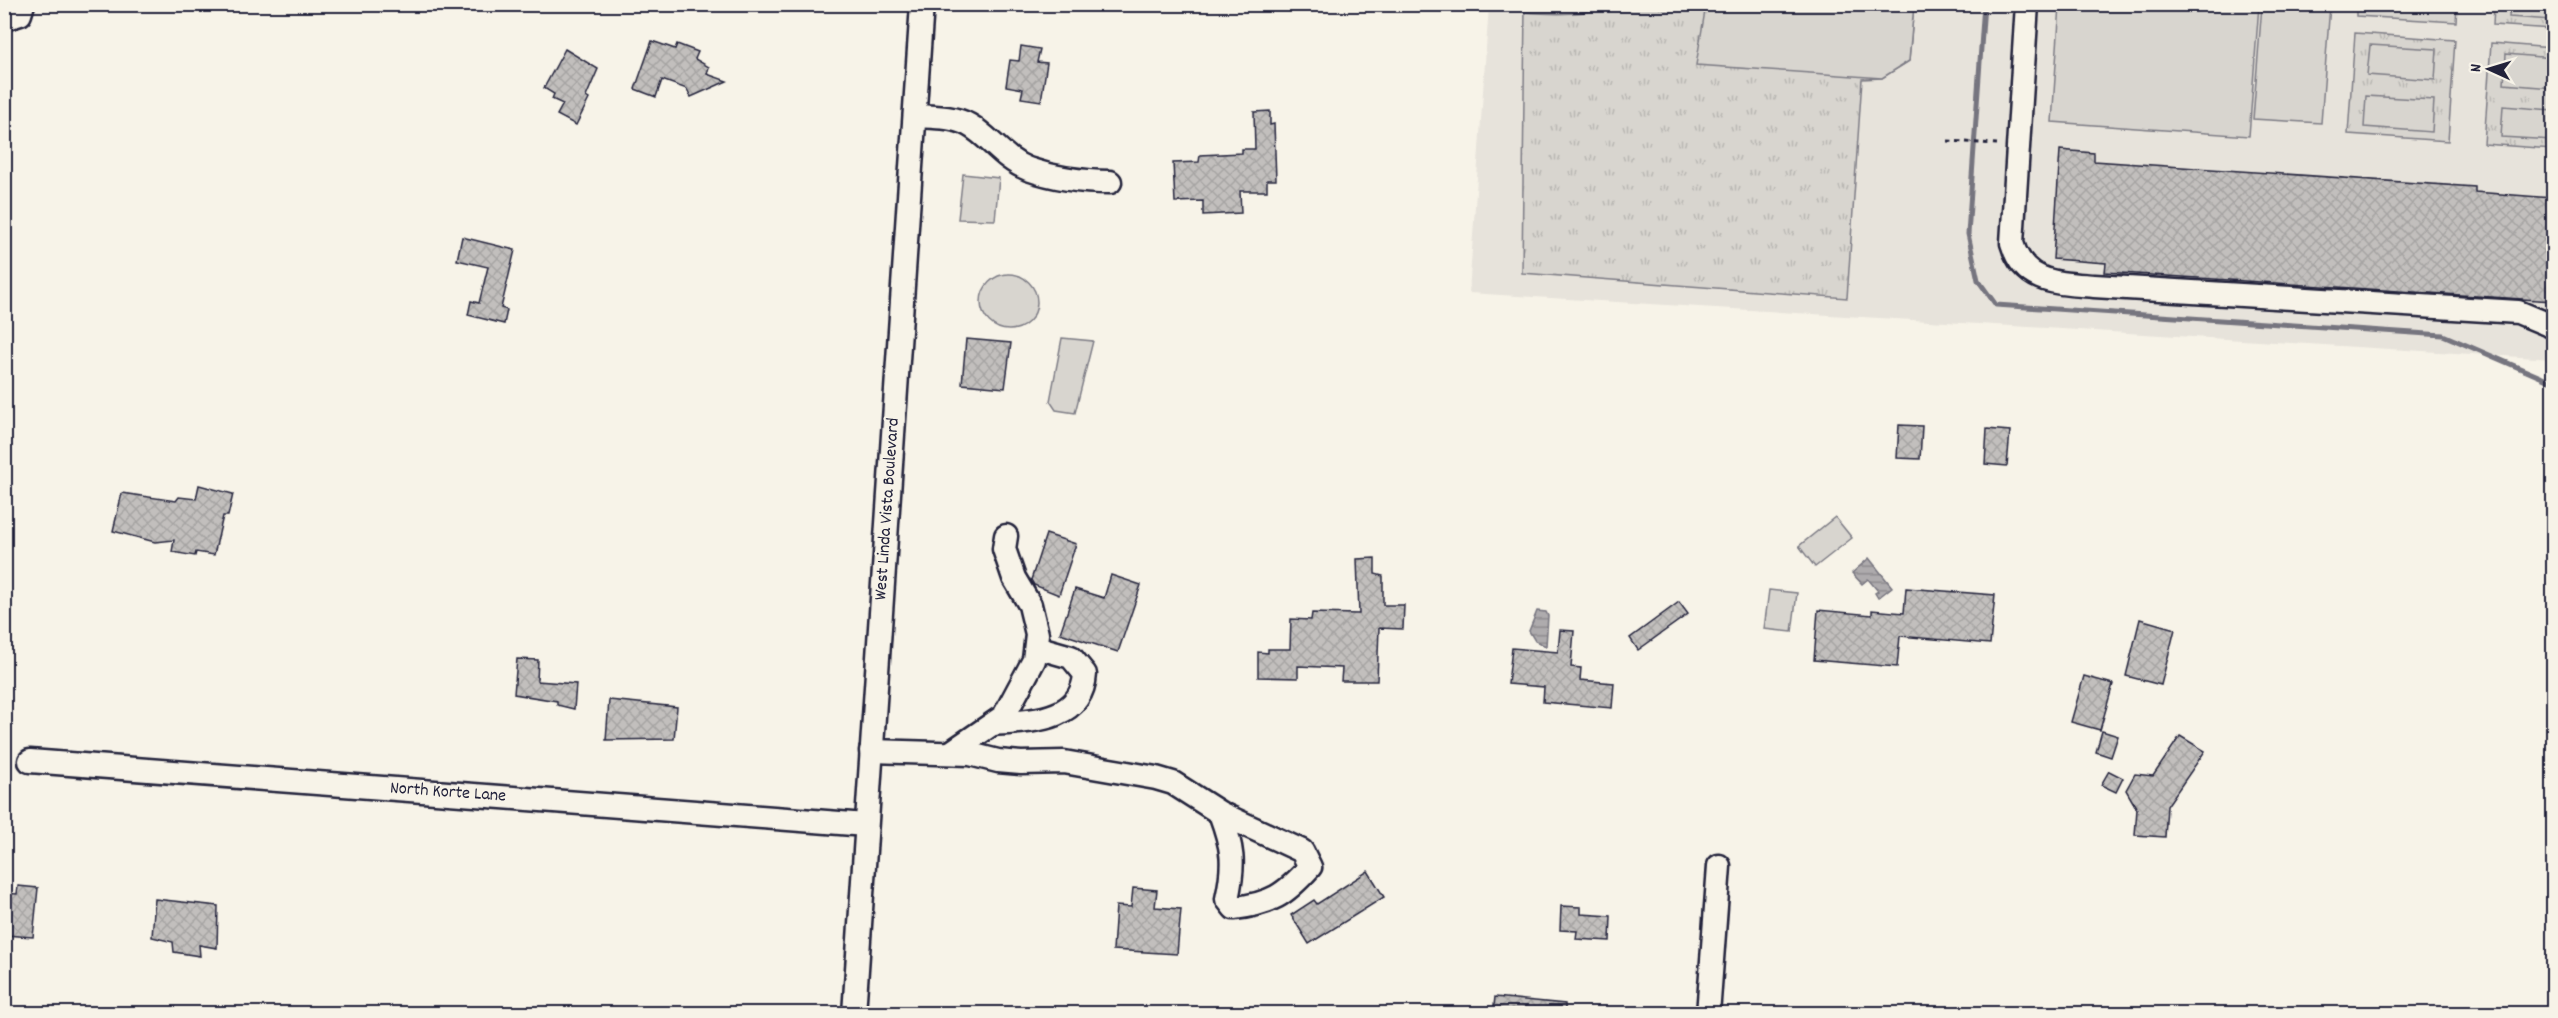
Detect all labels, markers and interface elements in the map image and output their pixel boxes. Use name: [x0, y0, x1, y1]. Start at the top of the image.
north arrow: [2459, 39, 2519, 99]
text: N: [2465, 63, 2488, 73]
street label: West Linda Vista Boulevard: [869, 417, 907, 601]
street label: North Korte Lane: [389, 776, 507, 810]

